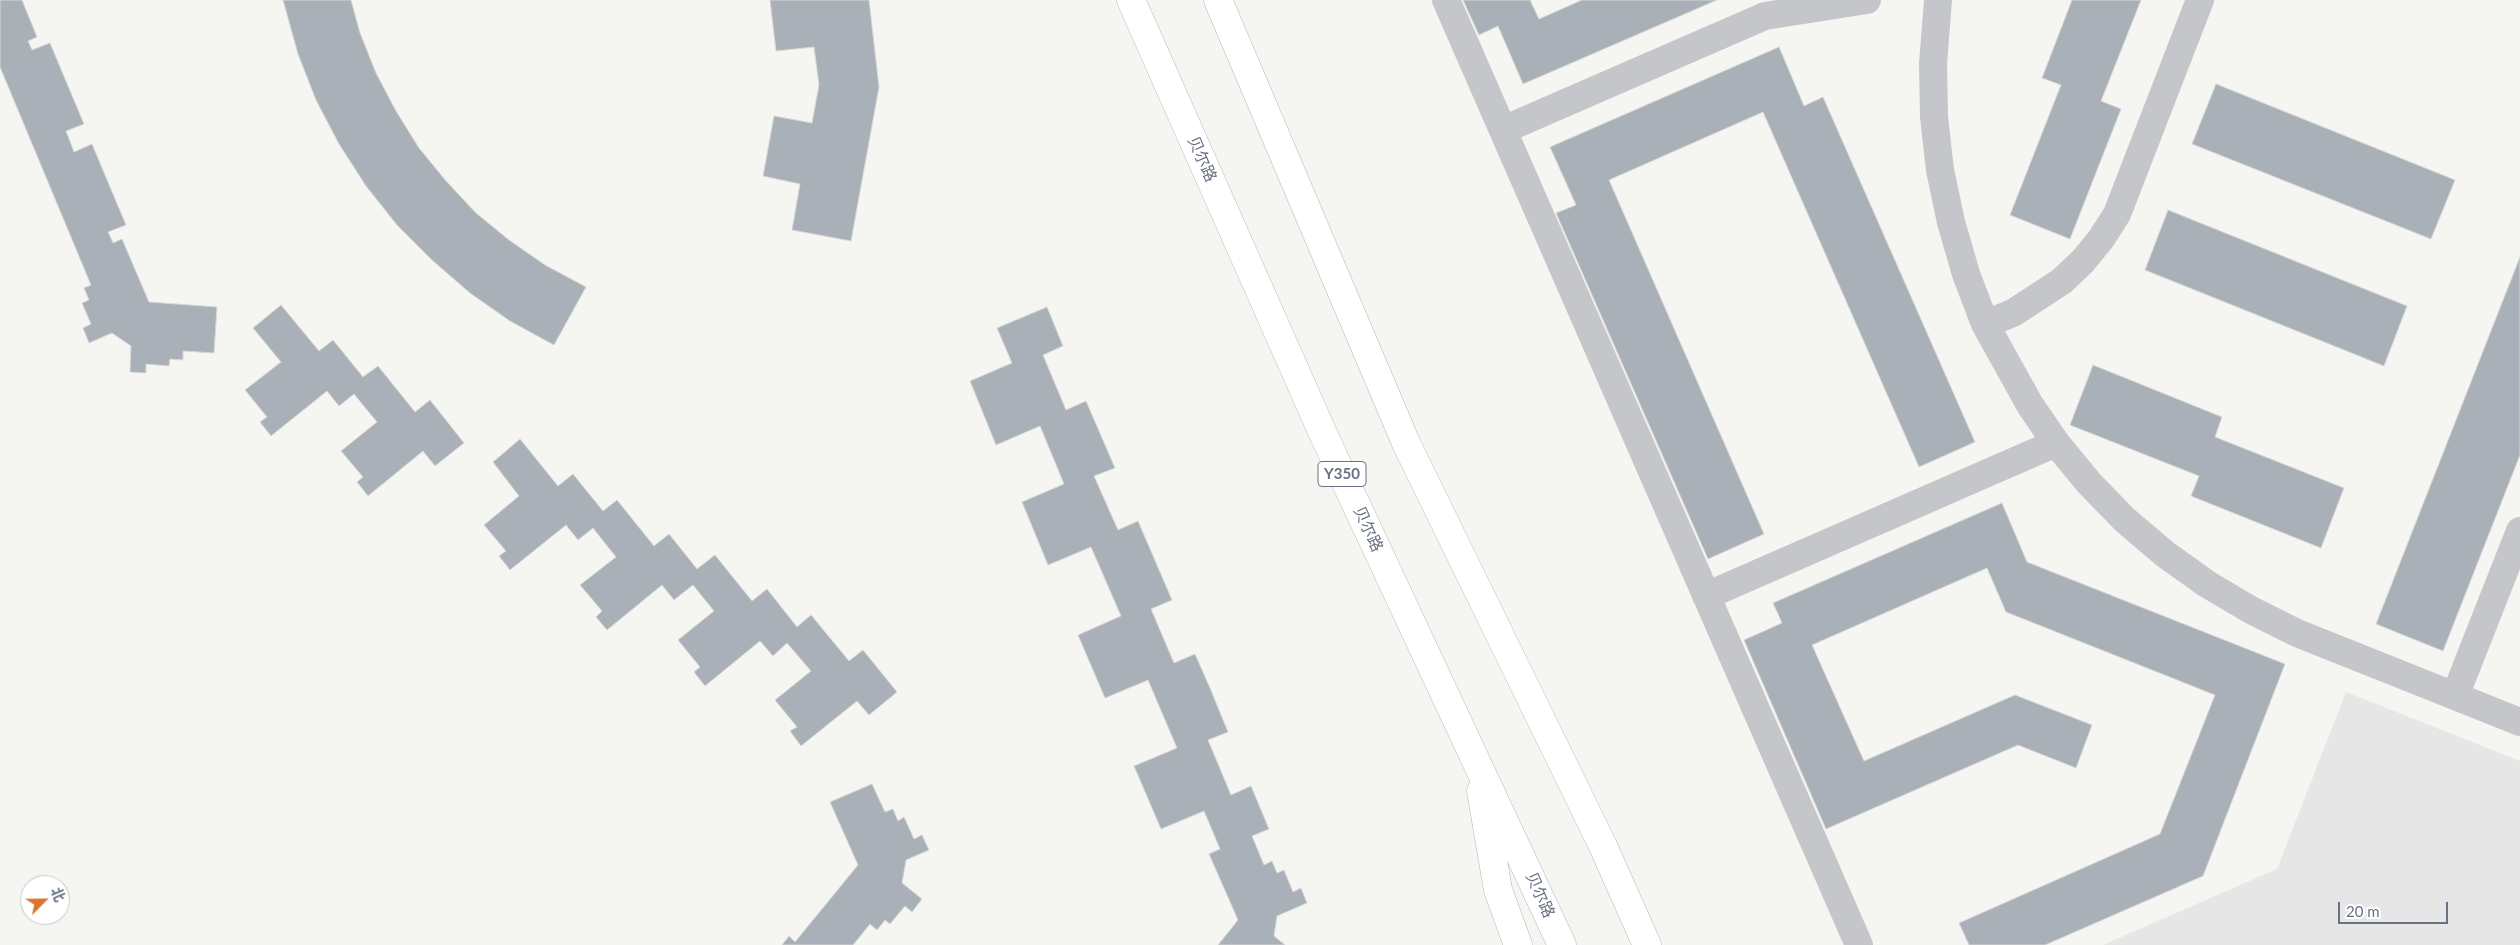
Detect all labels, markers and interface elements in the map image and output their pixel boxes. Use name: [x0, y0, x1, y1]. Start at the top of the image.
street label: 贝尔路: [1183, 133, 1221, 185]
road number: Y350: [1318, 462, 1366, 486]
street label: 贝尔路: [1349, 503, 1387, 555]
street label: 贝尔路: [1521, 869, 1559, 921]
north arrow: [20, 875, 70, 925]
text: 北: [48, 885, 69, 904]
scale bar: [2340, 892, 2450, 924]
text: 20 m: [2346, 902, 2380, 920]

